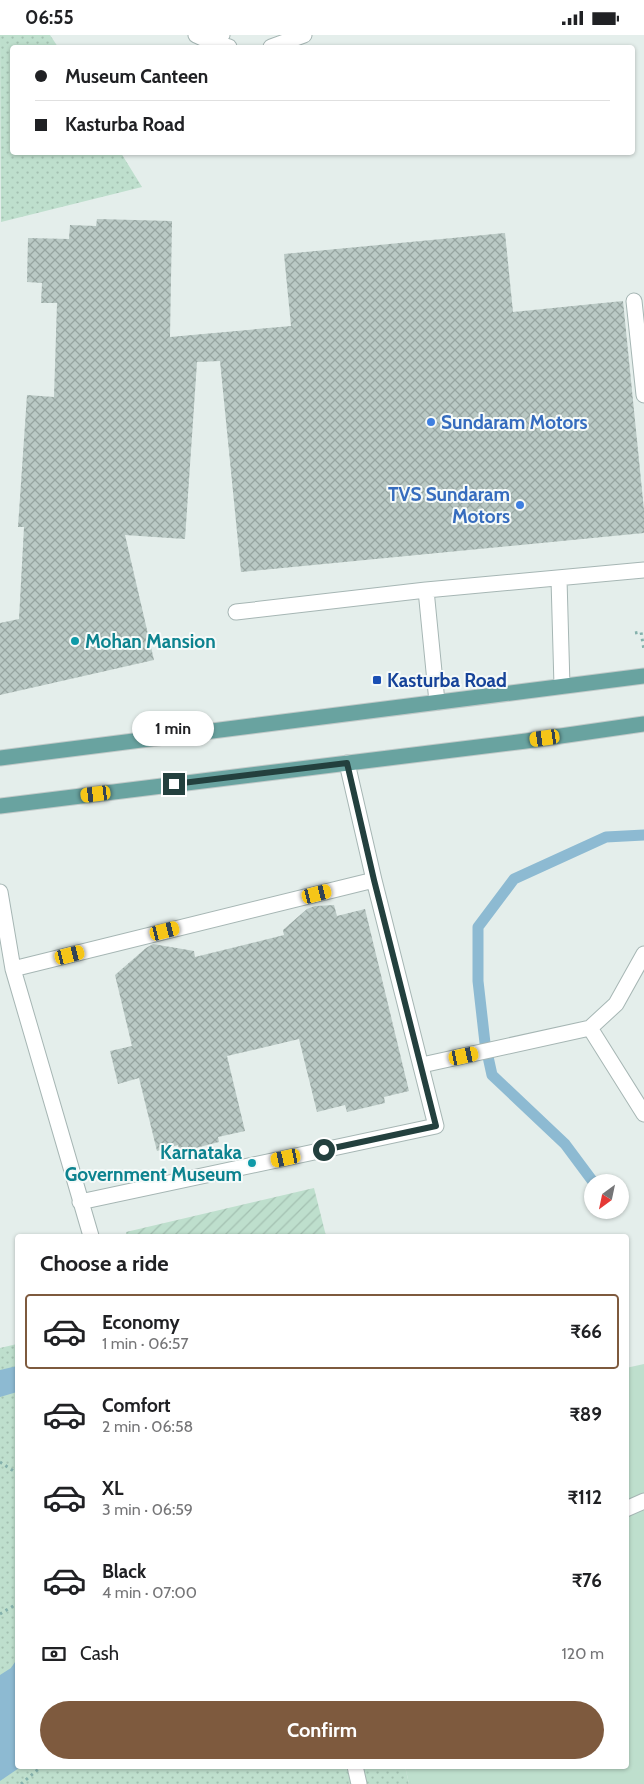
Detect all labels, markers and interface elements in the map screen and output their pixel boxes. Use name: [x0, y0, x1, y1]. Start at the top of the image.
text: 06:55: [25, 6, 74, 29]
text: Museum Canteen: [65, 65, 208, 88]
text: Kasturba Road: [65, 113, 185, 136]
place label: Sundaram Motors: [441, 411, 588, 434]
marker: Sundaram Motors: [425, 416, 437, 428]
place label: TVS Sundaram Motors: [388, 483, 510, 528]
marker: TVS Sundaram Motors: [514, 499, 526, 511]
place label: Mohan Mansion: [85, 630, 216, 653]
marker: Mohan Mansion: [69, 635, 81, 647]
place label: Kasturba Road: [387, 669, 507, 692]
marker: Kasturba Road: [371, 674, 383, 686]
callout: 1 min: [133, 711, 215, 747]
text: 1 min: [155, 719, 191, 738]
car: [529, 728, 560, 748]
route end: [163, 773, 185, 795]
car: [80, 785, 111, 803]
car: [300, 883, 333, 905]
car: [148, 920, 181, 942]
car: [53, 944, 86, 966]
car: [447, 1046, 480, 1066]
route start: [313, 1139, 335, 1161]
place label: Karnataka Government Museum: [65, 1141, 243, 1186]
car: [269, 1148, 302, 1168]
marker: Karnataka Government Museum: [246, 1157, 258, 1169]
north arrow: [584, 1174, 629, 1219]
map controls: [584, 1174, 629, 1219]
text: Choose a ride: [40, 1250, 169, 1277]
icon: car: [42, 1309, 87, 1354]
text: Economy: [102, 1311, 180, 1334]
text: ₹66: [570, 1320, 602, 1343]
text: 1 min · 06:57: [102, 1334, 188, 1353]
icon: car: [42, 1392, 87, 1437]
text: Comfort: [102, 1394, 171, 1417]
text: ₹89: [569, 1403, 602, 1426]
text: 2 min · 06:58: [102, 1417, 193, 1436]
icon: car: [42, 1475, 87, 1520]
text: XL: [102, 1477, 123, 1500]
text: ₹112: [568, 1486, 602, 1509]
text: 3 min · 06:59: [102, 1500, 193, 1519]
icon: car: [42, 1558, 87, 1603]
text: Black: [102, 1560, 146, 1583]
text: ₹76: [572, 1569, 602, 1592]
text: 4 min · 07:00: [102, 1583, 197, 1602]
icon: cash: [40, 1640, 68, 1668]
text: Cash: [80, 1642, 119, 1665]
text: 120 m: [562, 1644, 604, 1663]
button: Confirm: [40, 1701, 604, 1759]

